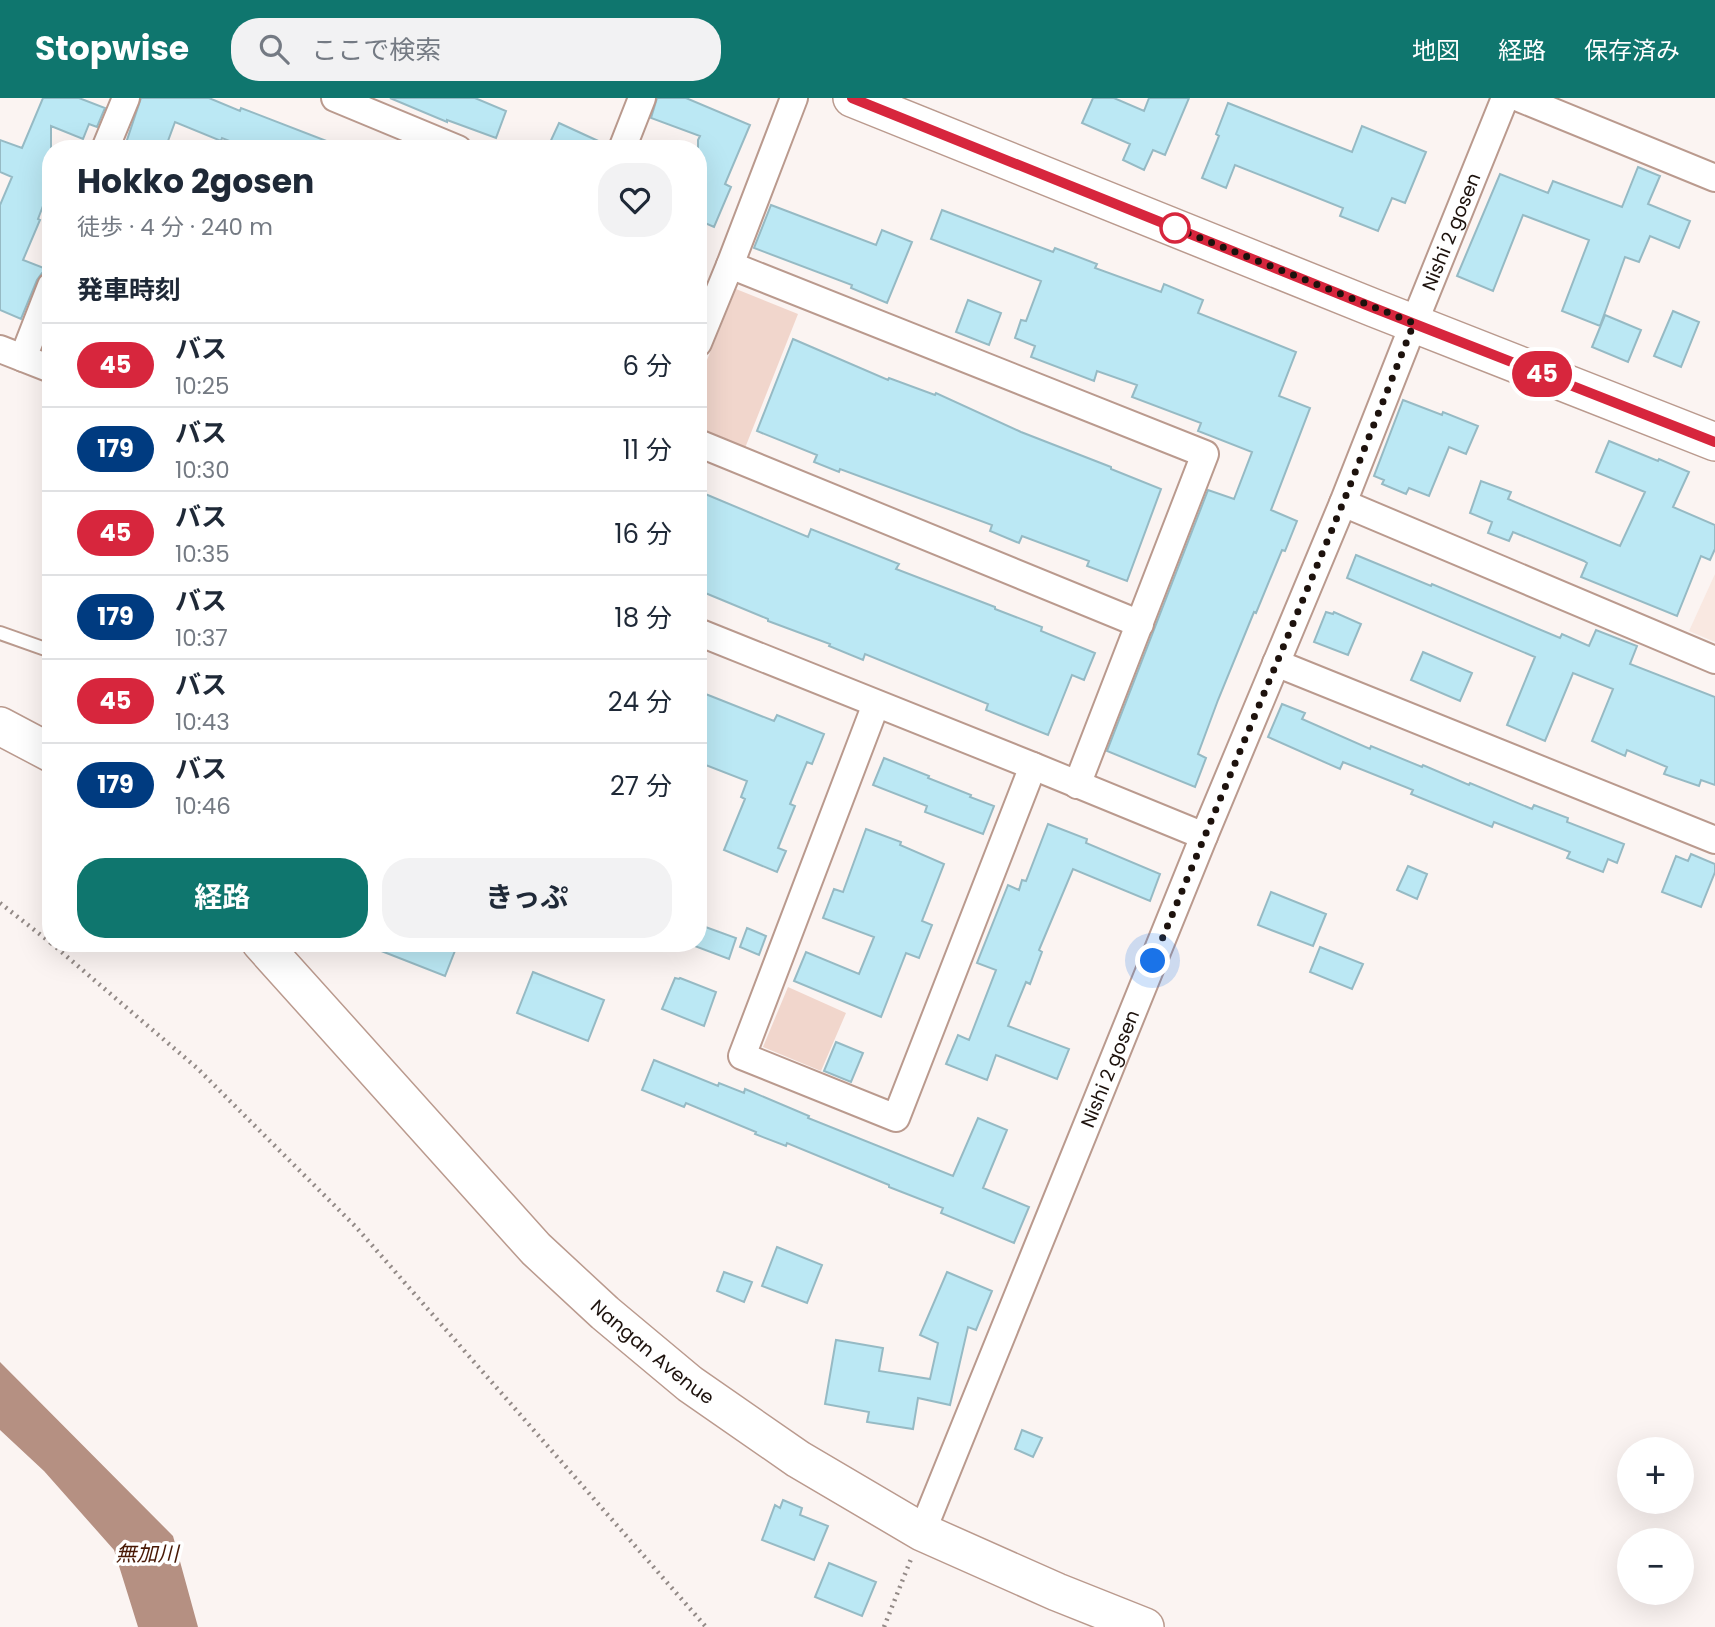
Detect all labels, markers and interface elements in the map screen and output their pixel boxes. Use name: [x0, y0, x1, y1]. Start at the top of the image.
search box: [231, 18, 721, 81]
text: Stopwise: [35, 25, 189, 72]
icon: search: [255, 30, 293, 68]
text: ここで検索: [311, 32, 441, 68]
text: 地図: [1412, 34, 1460, 67]
text: 経路: [1498, 34, 1546, 67]
text: 保存済み: [1584, 34, 1680, 67]
text: Hokko 2gosen: [77, 158, 314, 205]
button: heart: [598, 163, 672, 237]
street label: Nishi 2 gosen: [1416, 169, 1487, 295]
text: 徒歩 · 4 分 · 240 m: [77, 211, 273, 243]
unlabelled marker: [1160, 213, 1190, 243]
text: 発車時刻: [77, 272, 181, 308]
text: バス: [175, 331, 227, 367]
text: 45: [100, 348, 131, 381]
text: 6 分: [623, 348, 672, 384]
line badge: 45: [1510, 351, 1574, 397]
text: 45: [1526, 357, 1558, 390]
text: 10:25: [175, 370, 229, 402]
text: バス: [175, 415, 227, 451]
text: 179: [97, 432, 134, 465]
text: 11 分: [622, 432, 672, 468]
text: 10:30: [175, 454, 230, 486]
text: バス: [175, 499, 227, 535]
text: 45: [100, 516, 131, 549]
text: 16 分: [614, 516, 672, 552]
text: 10:35: [175, 538, 230, 570]
text: バス: [175, 583, 227, 619]
text: 179: [97, 600, 134, 633]
text: 18 分: [614, 600, 672, 636]
text: 10:37: [175, 622, 228, 654]
text: バス: [175, 667, 227, 703]
text: 45: [100, 684, 131, 717]
text: 24 分: [608, 684, 672, 720]
text: 10:43: [175, 706, 230, 738]
text: バス: [175, 751, 227, 787]
text: 179: [97, 768, 134, 801]
text: 27 分: [610, 768, 672, 804]
text: 10:46: [175, 790, 231, 822]
button: 経路: [77, 858, 368, 938]
button: きっぷ: [382, 858, 672, 938]
your location: [1135, 943, 1170, 978]
street label: Nishi 2 gosen: [1074, 1006, 1146, 1132]
street label: Nangan Avenue: [585, 1293, 720, 1411]
map controls: [1617, 1437, 1694, 1605]
button: +: [1617, 1437, 1694, 1514]
button: −: [1617, 1528, 1694, 1605]
water label: 無加川: [116, 1539, 180, 1568]

